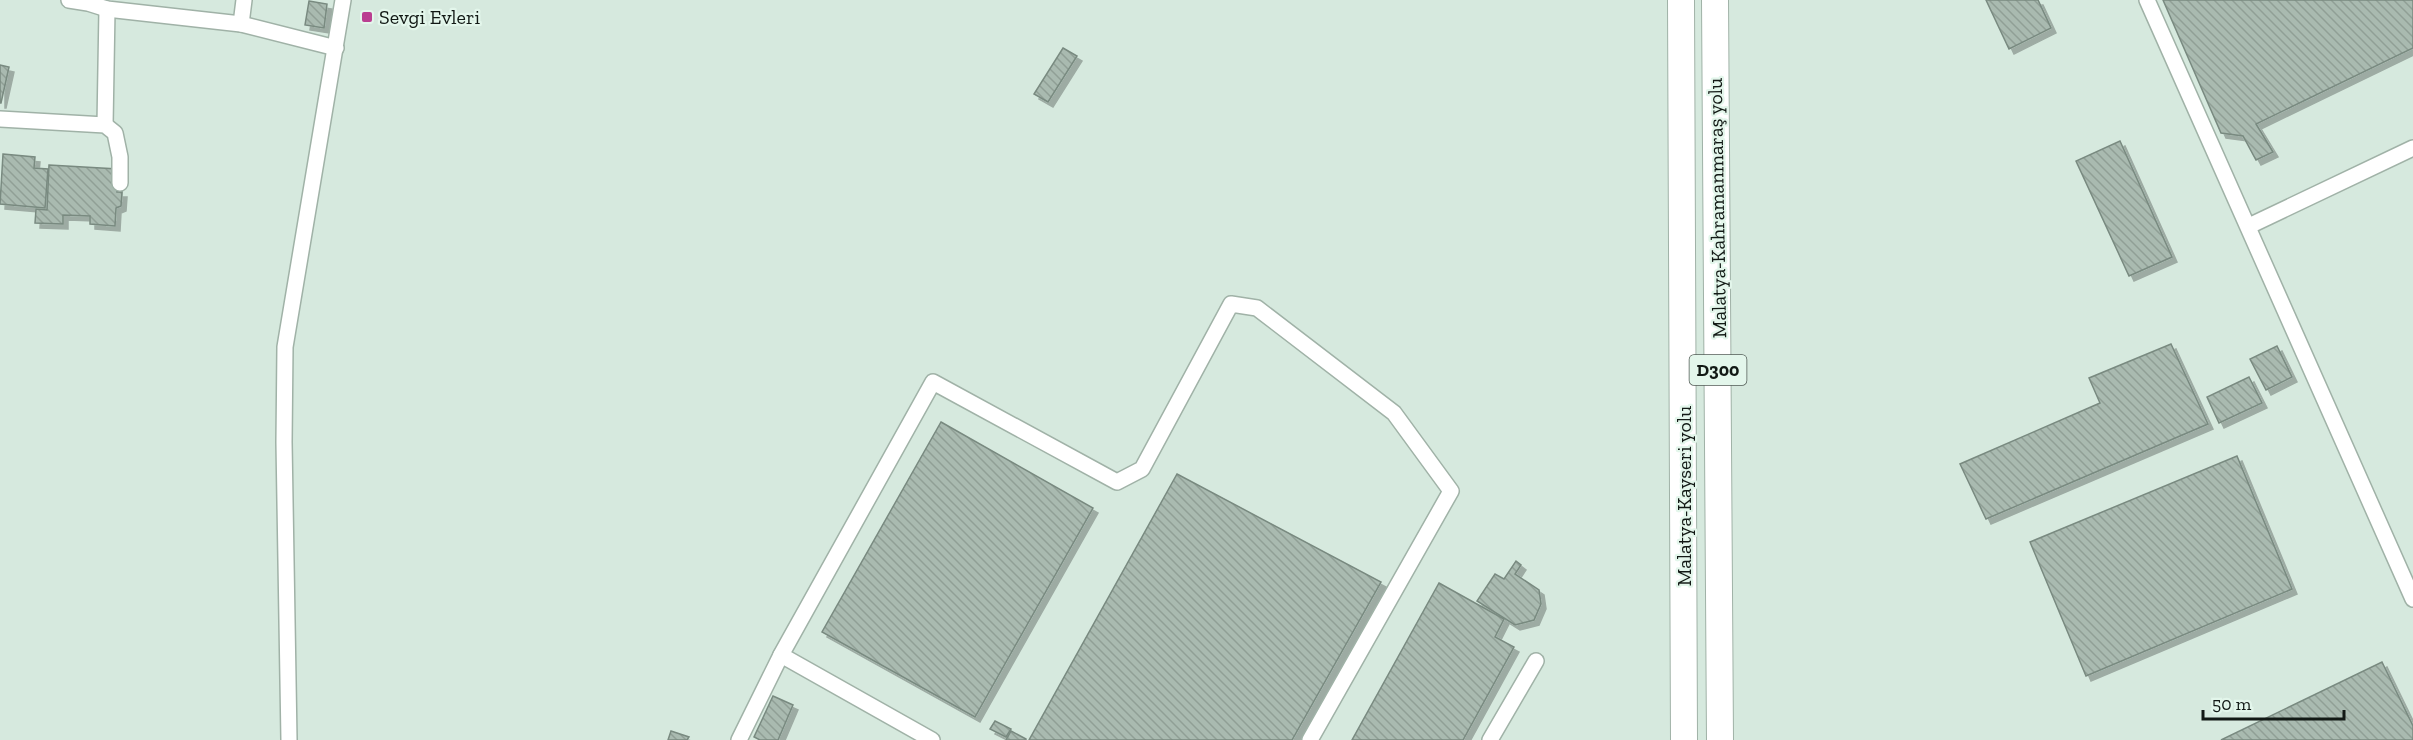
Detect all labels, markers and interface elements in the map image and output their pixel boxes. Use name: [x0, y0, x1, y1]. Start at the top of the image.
place label: Sevgi Evleri: [379, 5, 480, 29]
marker: Sevgi Evleri: [360, 10, 374, 24]
street label: Malatya-Kahramanmaraş yolu: [1703, 78, 1731, 338]
road number: D300: [1690, 355, 1746, 385]
street label: Malatya-Kayseri yolu: [1672, 406, 1696, 586]
scale bar: [2203, 683, 2344, 721]
text: 50 m: [2212, 693, 2252, 715]

